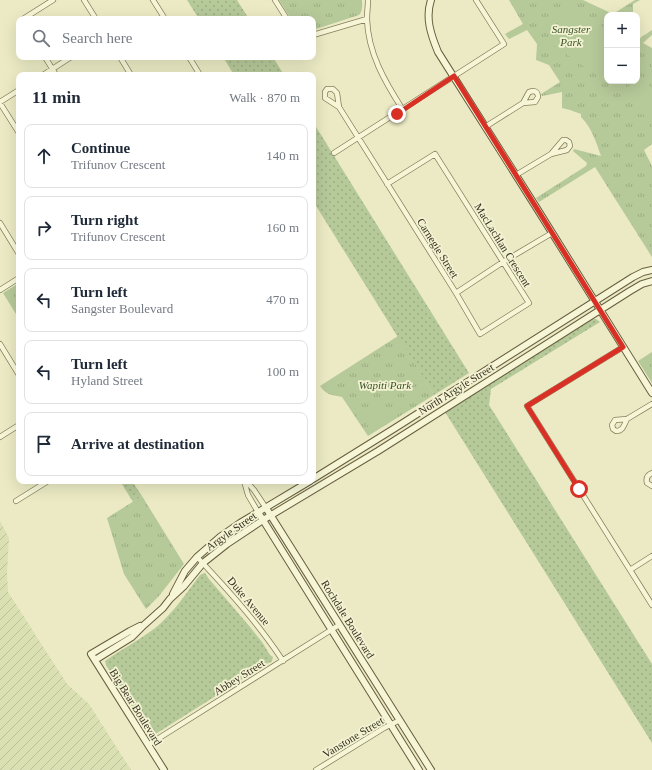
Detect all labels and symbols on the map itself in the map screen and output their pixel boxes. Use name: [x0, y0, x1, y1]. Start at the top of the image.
park label: Sangster Park: [552, 23, 591, 48]
route end: [388, 105, 406, 123]
street label: MacLachlan Crescent: [472, 201, 534, 289]
street label: Carnegie Street: [415, 216, 461, 280]
street label: North Argyle Street: [416, 361, 496, 417]
park label: Wapiti Park: [359, 379, 412, 391]
route start: [570, 480, 588, 498]
street label: Argyle Street: [203, 509, 259, 553]
street label: Duke Avenue: [225, 574, 273, 628]
street label: Rochdale Boulevard: [319, 578, 377, 661]
street label: Abbey Street: [211, 657, 267, 697]
street label: Big Bear Boulevard: [108, 667, 165, 748]
street label: Vanstone Street: [320, 714, 386, 760]

